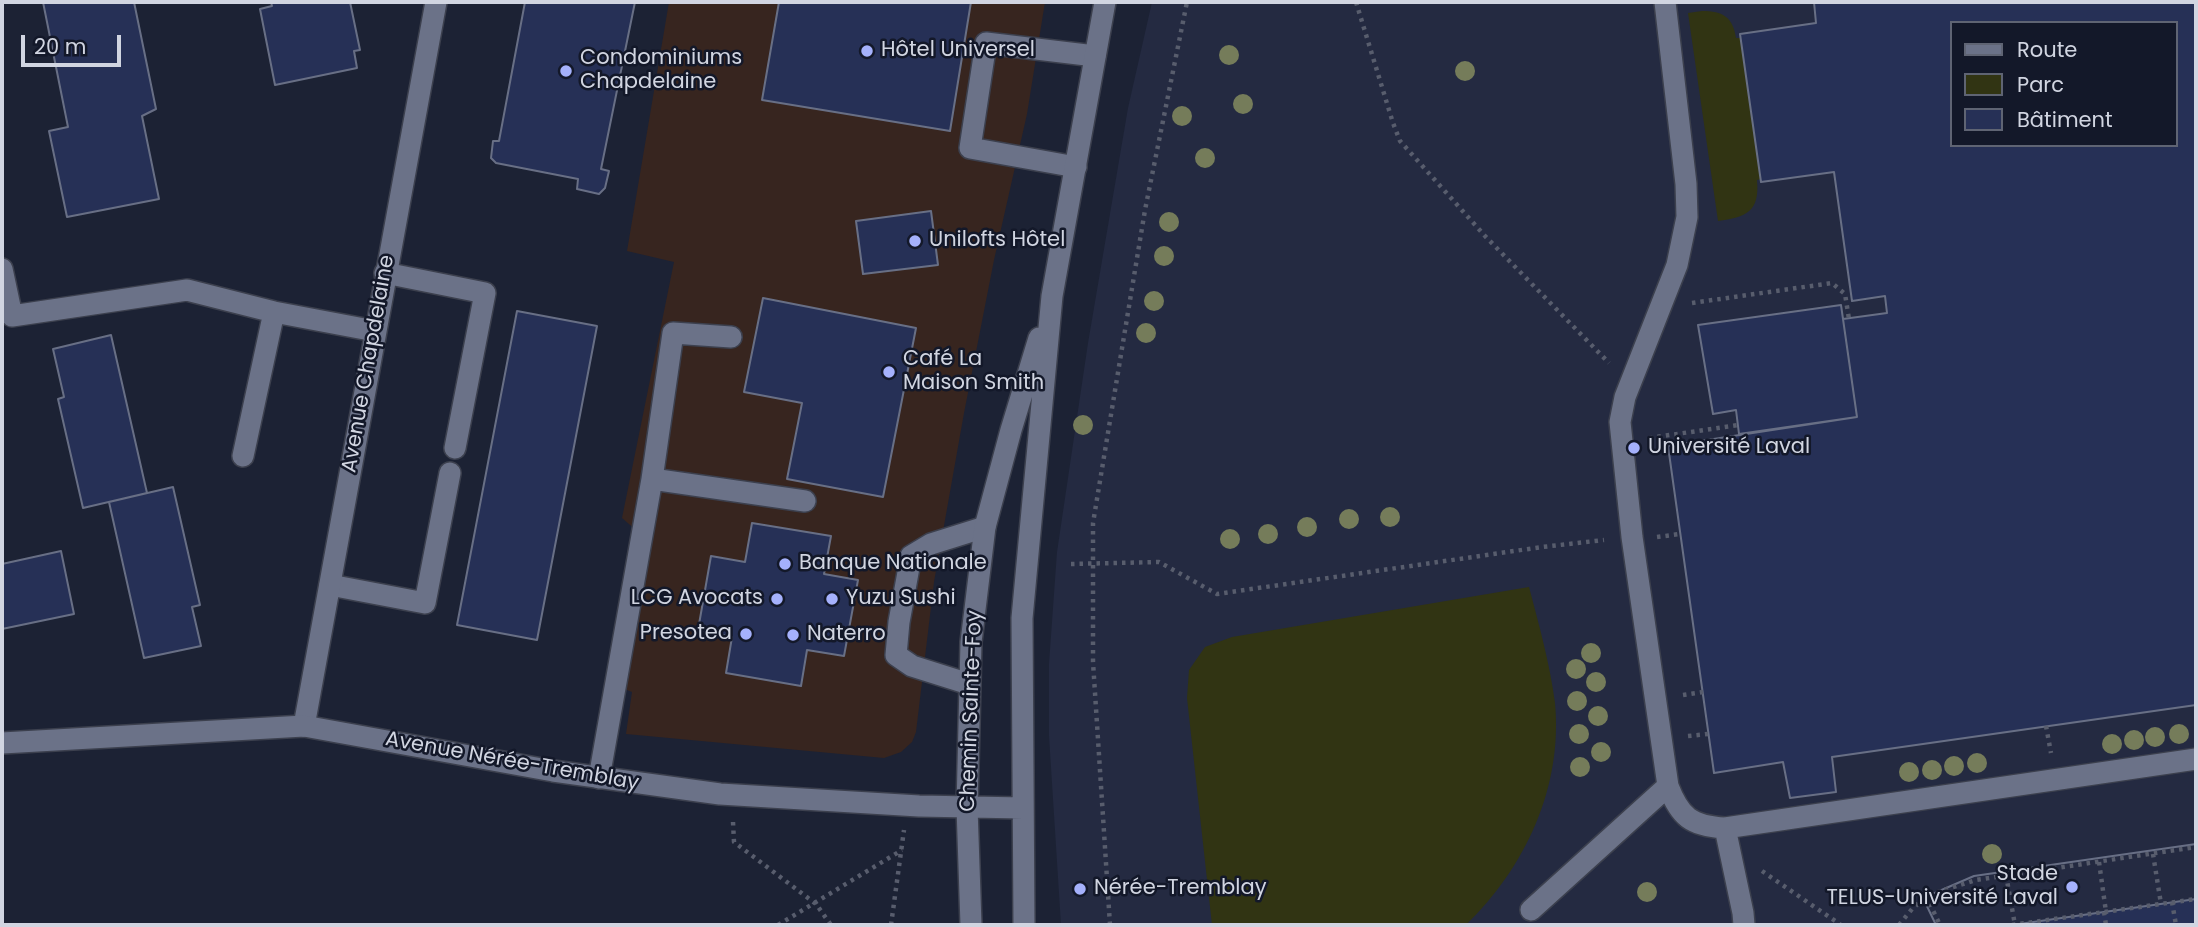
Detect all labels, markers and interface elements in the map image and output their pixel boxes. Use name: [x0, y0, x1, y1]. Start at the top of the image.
scale bar: [24, 21, 124, 65]
legend: [1950, 21, 2177, 147]
text: 20 m: [34, 32, 87, 61]
text: Route: [2017, 35, 2077, 64]
place label: Hôtel Universel: [881, 38, 1035, 64]
marker: Hôtel Universel: [859, 43, 875, 59]
place label: Condominiums Chapdelaine: [580, 46, 742, 96]
marker: Condominiums Chapdelaine: [558, 63, 574, 79]
text: Parc: [2017, 70, 2064, 99]
text: Bâtiment: [2017, 105, 2113, 134]
place label: Unilofts Hôtel: [929, 228, 1065, 254]
marker: Unilofts Hôtel: [907, 233, 923, 249]
street label: Avenue Chapdelaine: [337, 253, 401, 475]
place label: Café La Maison Smith: [903, 347, 1044, 397]
marker: Café La Maison Smith: [881, 364, 897, 380]
place label: Université Laval: [1648, 435, 1810, 461]
marker: Université Laval: [1626, 440, 1642, 456]
place label: Banque Nationale: [799, 551, 987, 577]
marker: Banque Nationale: [777, 556, 793, 572]
place label: LCG Avocats: [631, 586, 763, 612]
place label: Yuzu Sushi: [846, 586, 956, 612]
marker: LCG Avocats: [769, 591, 785, 607]
marker: Yuzu Sushi: [824, 591, 840, 607]
street label: Chemin Sainte-Foy: [956, 610, 988, 812]
place label: Presotea: [640, 621, 732, 647]
place label: Naterro: [807, 622, 886, 648]
marker: Presotea: [738, 626, 754, 642]
marker: Naterro: [785, 627, 801, 643]
street label: Avenue Nérée-Tremblay: [383, 727, 641, 797]
place label: Stade TELUS-Université Laval: [1826, 862, 2058, 912]
place label: Nérée-Tremblay: [1094, 876, 1266, 902]
marker: Stade TELUS-Université Laval: [2064, 879, 2080, 895]
marker: Nérée-Tremblay: [1072, 881, 1088, 897]

